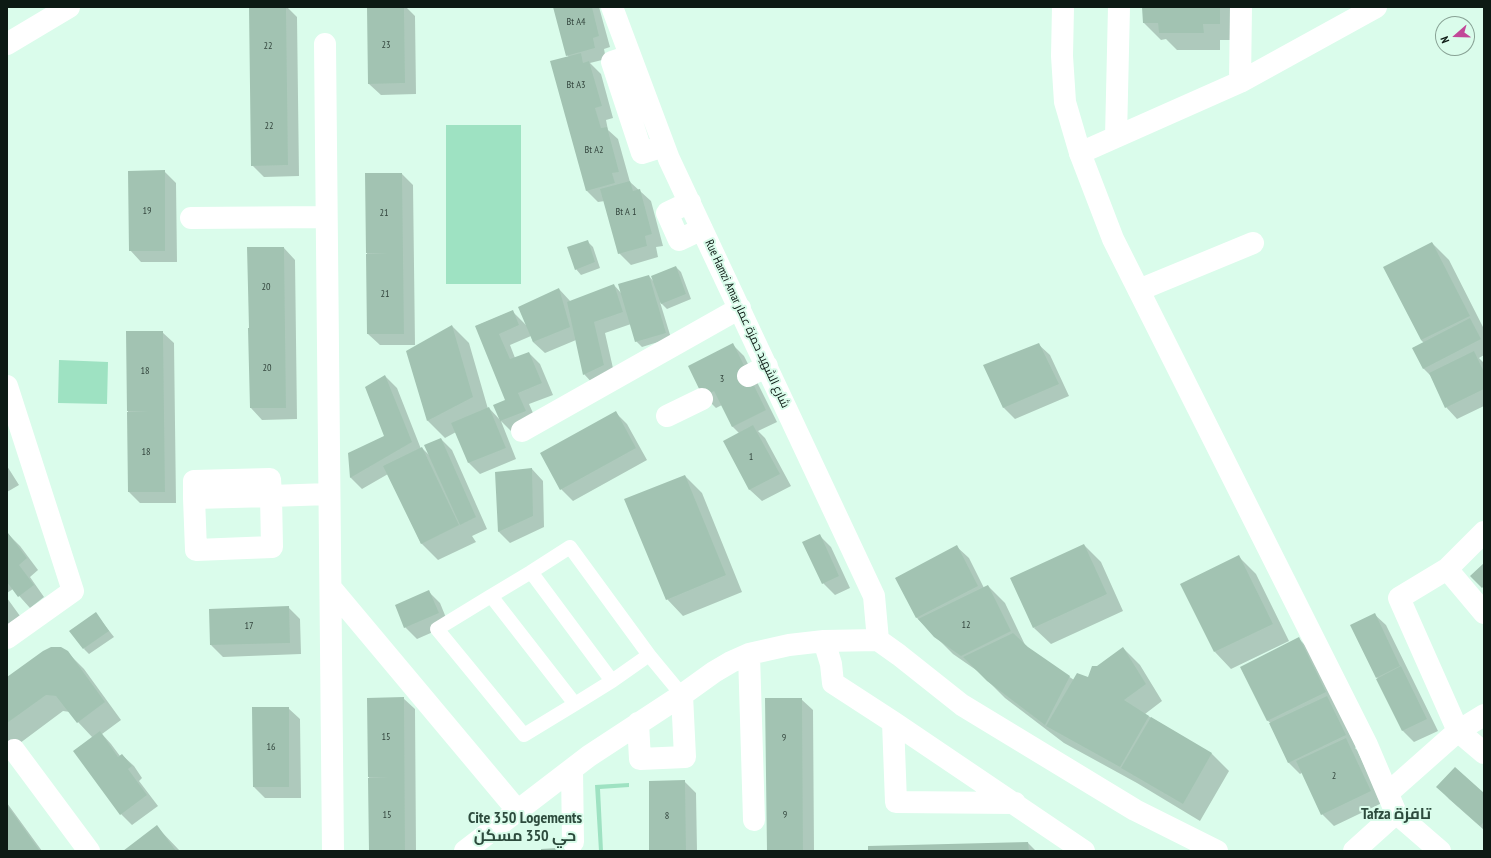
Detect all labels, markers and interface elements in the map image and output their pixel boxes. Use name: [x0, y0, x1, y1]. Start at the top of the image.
house number: Bt A4: [567, 16, 585, 28]
north arrow: [1435, 16, 1475, 56]
text: N: [1437, 35, 1452, 45]
house number: 23: [382, 39, 390, 51]
house number: 22: [264, 40, 272, 52]
house number: Bt A3: [567, 79, 585, 91]
house number: 22: [265, 120, 273, 132]
house number: Bt A2: [585, 144, 603, 156]
house number: 19: [143, 205, 151, 217]
house number: Bt A 1: [616, 206, 636, 218]
house number: 21: [380, 207, 388, 219]
street label: Rue Hamzi Amar شارع الشهيد حمزة عمار: [702, 238, 792, 410]
house number: 20: [262, 281, 270, 293]
house number: 21: [381, 288, 389, 300]
house number: 20: [263, 362, 271, 374]
house number: 18: [141, 365, 149, 377]
house number: 3: [720, 373, 724, 385]
house number: 18: [142, 446, 150, 458]
house number: 1: [749, 451, 753, 463]
house number: 12: [962, 619, 970, 631]
house number: 17: [245, 620, 253, 632]
house number: 15: [382, 731, 390, 743]
house number: 9: [782, 732, 786, 744]
house number: 16: [267, 741, 275, 753]
house number: 2: [1332, 770, 1336, 782]
district label: Tafza تافزة: [1361, 804, 1431, 824]
district label: Cite 350 Logements حي 350 مسكن: [468, 808, 582, 846]
house number: 15: [383, 809, 391, 821]
house number: 9: [783, 809, 787, 821]
house number: 8: [665, 810, 669, 822]

